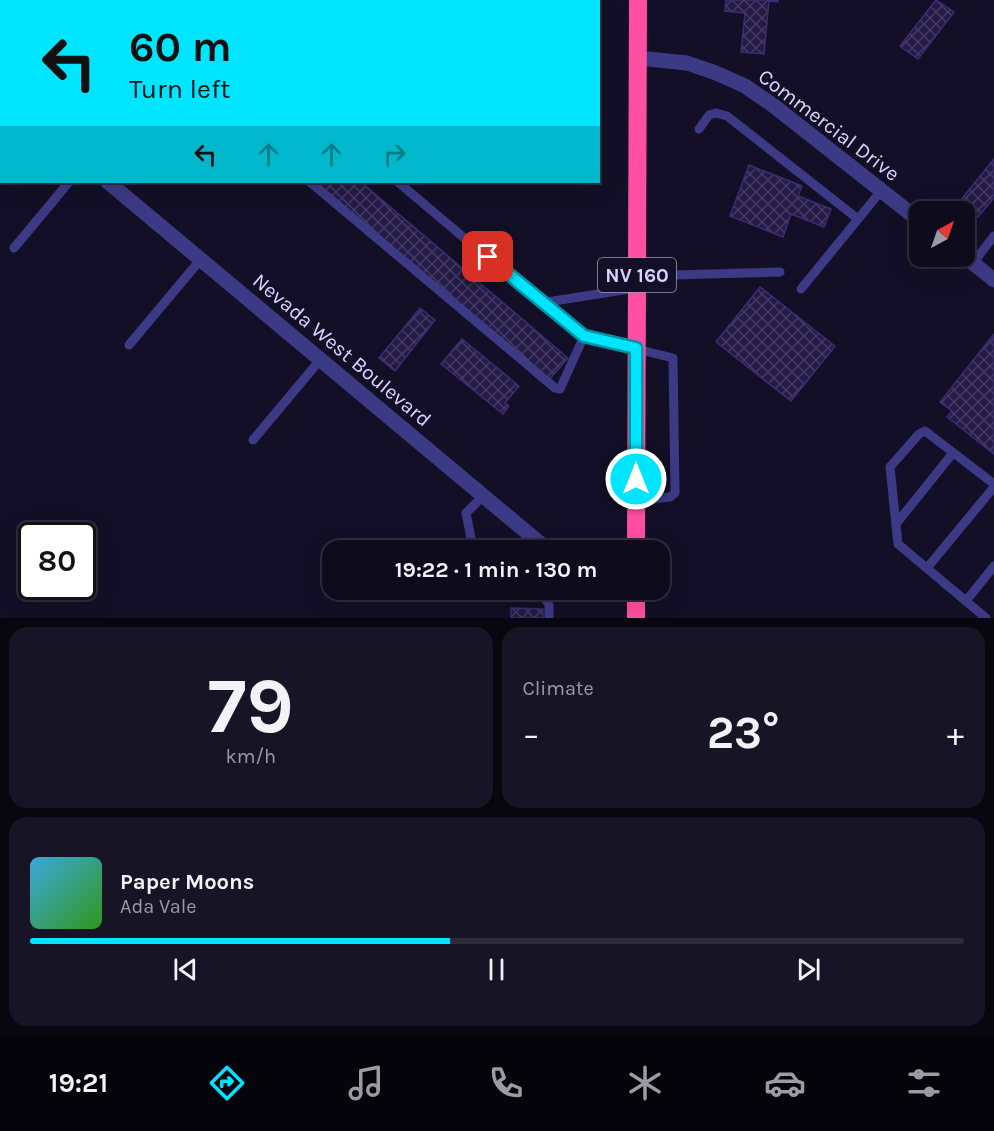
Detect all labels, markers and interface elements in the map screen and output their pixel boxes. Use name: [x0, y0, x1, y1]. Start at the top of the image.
text: 60 m: [129, 22, 232, 72]
icon: left: [30, 24, 108, 102]
street label: Commercial Drive: [754, 64, 904, 186]
text: Turn left: [129, 73, 230, 105]
icon: left: [189, 138, 222, 171]
icon: ahead: [252, 138, 285, 171]
icon: ahead: [315, 138, 348, 171]
icon: right: [378, 138, 411, 171]
north arrow: [909, 201, 975, 267]
map controls: [909, 201, 975, 267]
pin: [462, 231, 513, 282]
icon: arrive: [471, 240, 504, 273]
road number: NV 160: [598, 258, 676, 292]
street label: Nevada West Boulevard: [248, 268, 436, 432]
position arrow: [604, 447, 668, 511]
speed limit sign: 80: [18, 522, 96, 600]
text: 19:22 · 1 min · 130 m: [395, 557, 597, 583]
text: 79: [208, 660, 294, 752]
text: Climate: [523, 677, 594, 700]
text: 23°: [707, 707, 780, 759]
text: −: [523, 715, 540, 753]
text: +: [947, 715, 964, 753]
text: km/h: [225, 745, 276, 768]
text: Paper Moons: [120, 869, 254, 895]
text: Ada Vale: [120, 895, 197, 918]
icon: previous: [169, 953, 202, 986]
icon: pause: [480, 953, 513, 986]
icon: next: [792, 953, 825, 986]
icon: directions: [206, 1062, 248, 1104]
icon: music: [345, 1062, 387, 1104]
icon: phone: [485, 1062, 527, 1104]
icon: climate: [624, 1062, 666, 1104]
icon: car: [764, 1062, 806, 1104]
icon: filters: [903, 1062, 945, 1104]
text: 19:21: [49, 1067, 108, 1099]

